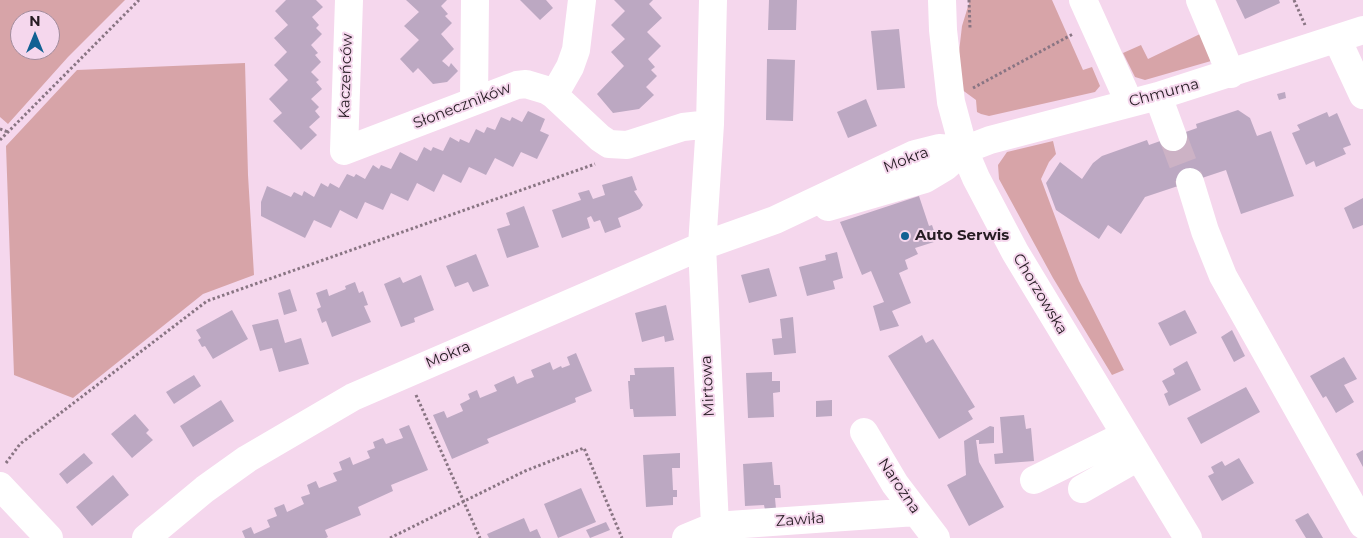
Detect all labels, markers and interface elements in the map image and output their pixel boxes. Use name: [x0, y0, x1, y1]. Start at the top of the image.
north arrow: [10, 10, 60, 60]
text: N: [29, 12, 41, 30]
street label: Kaczeńców: [336, 33, 356, 119]
street label: Chmurna: [1127, 75, 1201, 111]
street label: Słoneczników: [411, 79, 513, 133]
street label: Mokra: [881, 143, 931, 177]
place label: Auto Serwis: [915, 227, 1009, 245]
marker: Auto Serwis: [899, 230, 911, 242]
street label: Chorzowska: [1009, 250, 1071, 338]
street label: Mokra: [423, 338, 473, 372]
street label: Mirtowa: [697, 355, 719, 417]
street label: Narożna: [874, 455, 924, 517]
street label: Zawiła: [775, 509, 825, 531]

